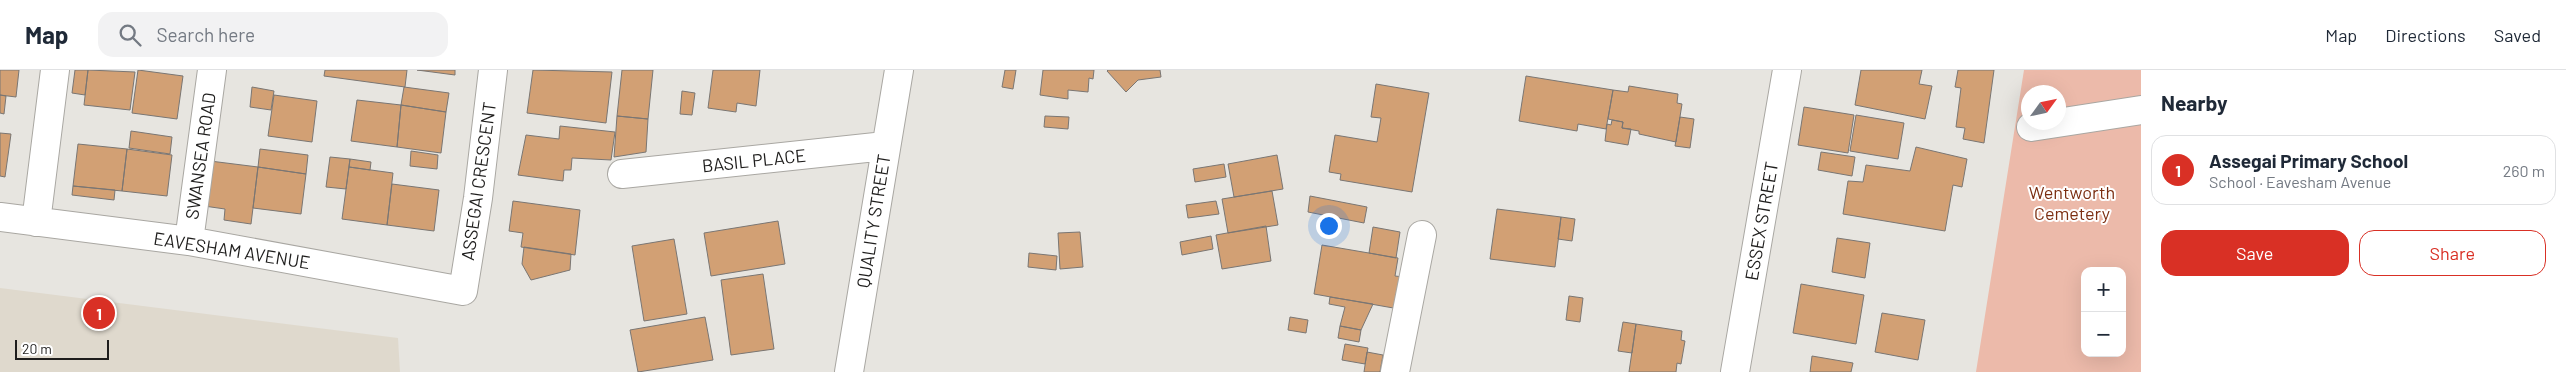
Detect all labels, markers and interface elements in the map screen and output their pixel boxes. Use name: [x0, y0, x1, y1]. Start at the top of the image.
search box: [98, 12, 448, 57]
text: Map: [25, 20, 68, 49]
icon: search: [116, 21, 144, 49]
text: Search here: [156, 23, 255, 46]
text: Map: [2325, 24, 2357, 46]
text: Directions: [2385, 24, 2466, 46]
text: Saved: [2494, 24, 2541, 46]
north arrow: [2021, 85, 2066, 130]
text: Nearby: [2161, 90, 2227, 115]
street label: SWANSEA ROAD: [180, 91, 220, 221]
street label: ASSEGAI CRESCENT: [456, 100, 500, 262]
street label: BASIL PLACE: [701, 144, 807, 176]
text: Assegai Primary School: [2209, 149, 2408, 172]
street label: QUALITY STREET: [852, 153, 894, 289]
street label: ESSEX STREET: [1740, 160, 1782, 282]
text: 1: [2175, 161, 2181, 180]
text: 260 m: [2503, 161, 2545, 180]
text: School · Eavesham Avenue: [2209, 172, 2391, 191]
park label: Wentworth Cemetery: [2029, 181, 2115, 224]
your location: [1316, 213, 1342, 239]
street label: EAVESHAM AVENUE: [152, 227, 312, 273]
button: Save: [2161, 230, 2349, 276]
button: Share: [2359, 230, 2546, 276]
map controls: [2081, 267, 2126, 357]
button: +: [2081, 267, 2126, 312]
pin: 1: [83, 294, 115, 332]
button: −: [2081, 312, 2126, 357]
scale bar: [15, 337, 109, 360]
text: 20 m: [22, 340, 52, 357]

